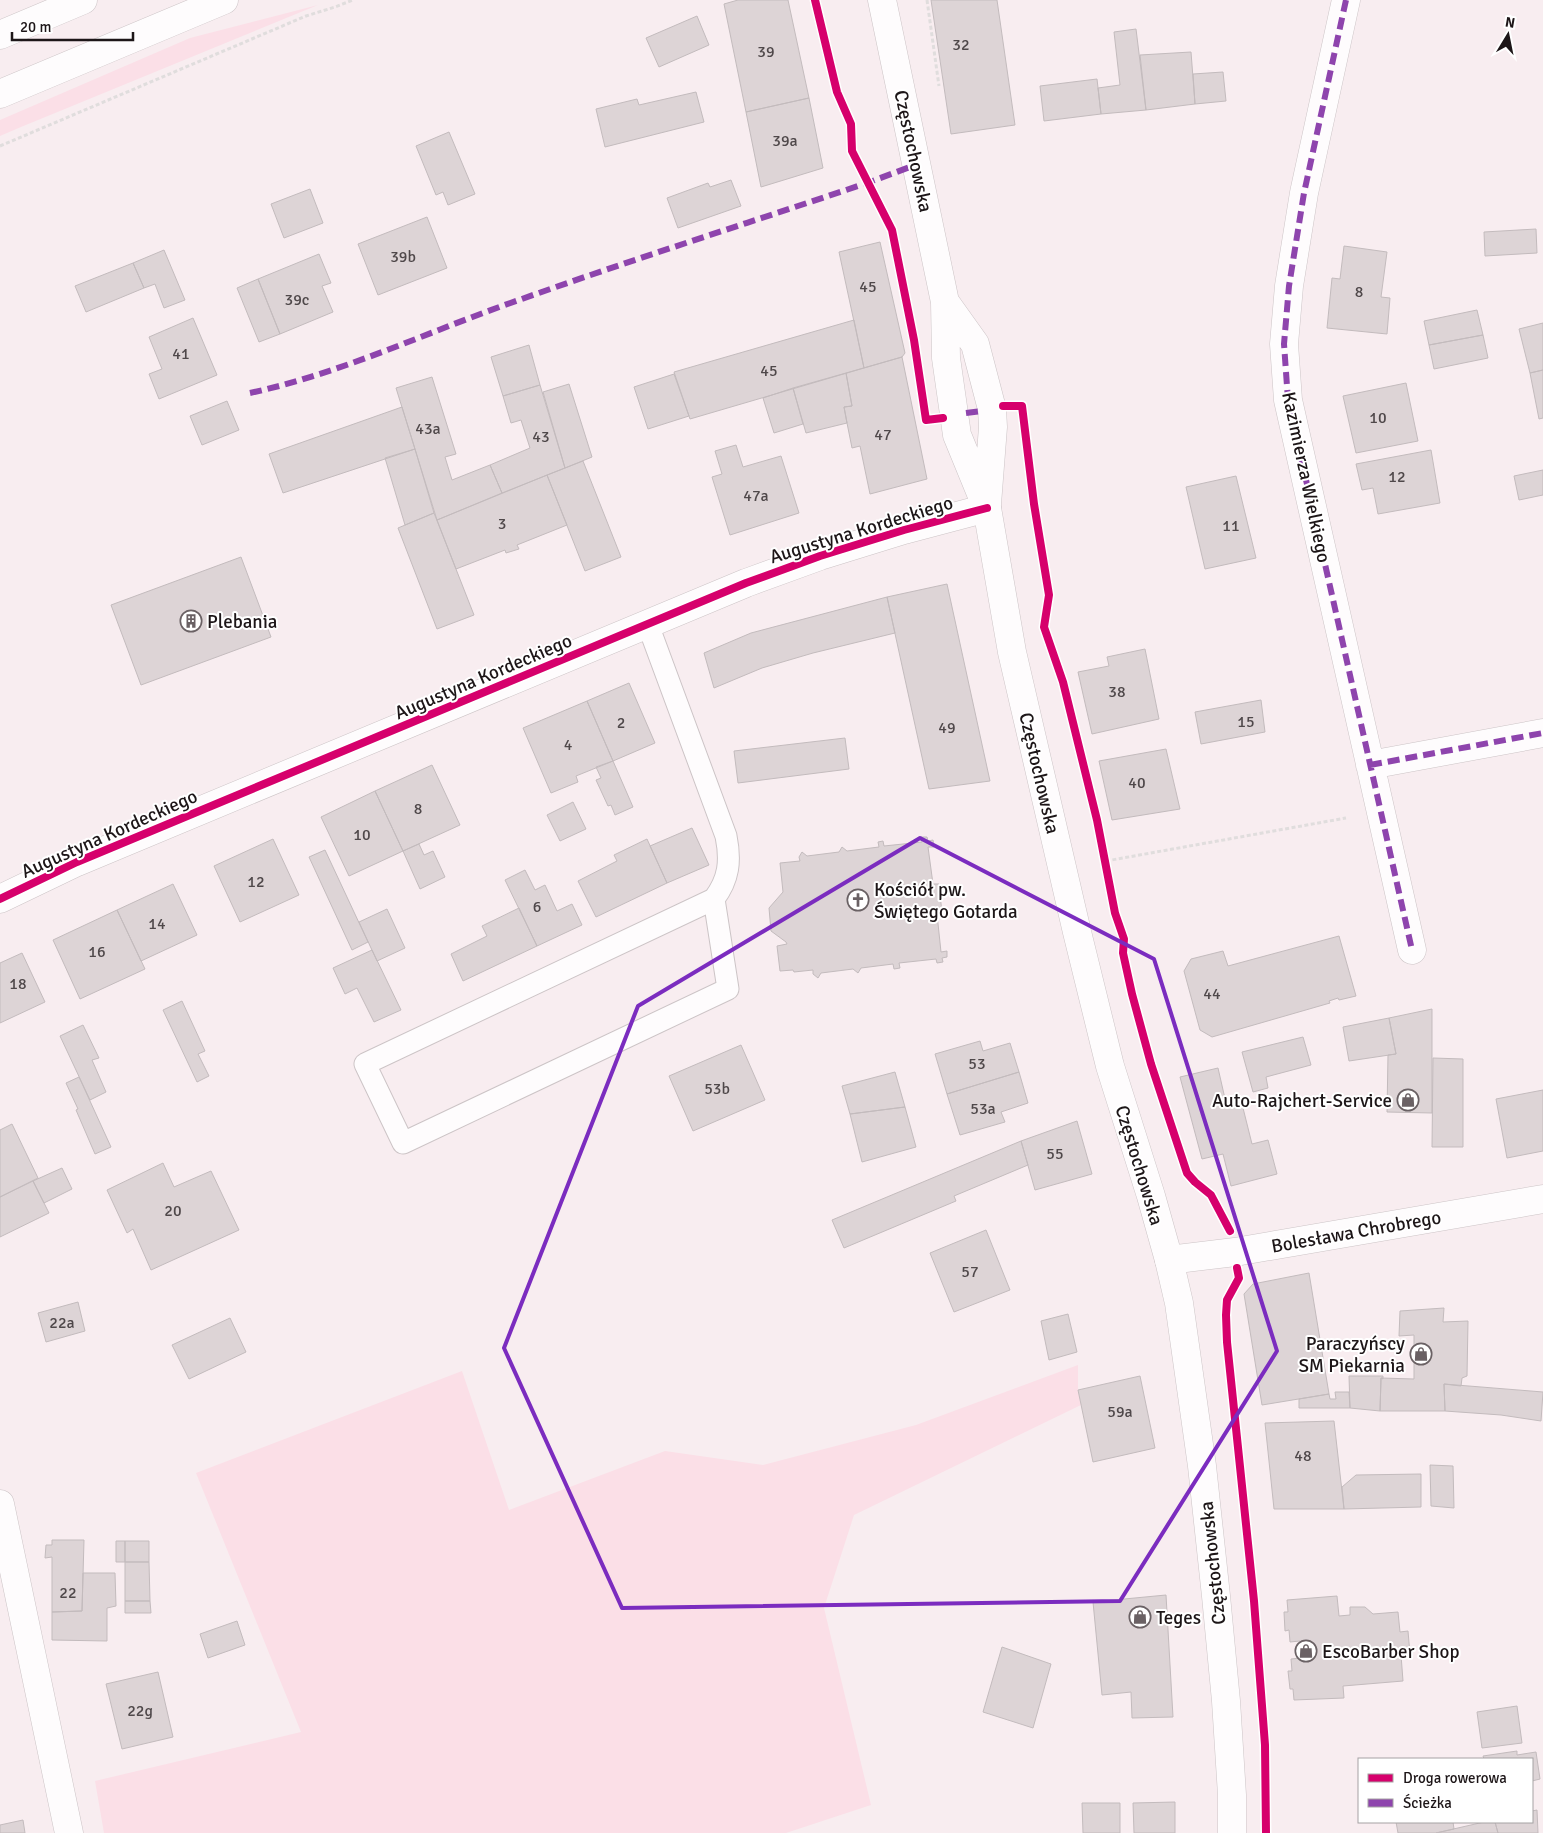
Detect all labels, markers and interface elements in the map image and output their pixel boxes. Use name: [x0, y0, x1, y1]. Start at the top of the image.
scale bar: [12, 10, 134, 42]
north arrow: [1483, 10, 1533, 60]
text: N: [1504, 13, 1516, 32]
text: 20 m: [20, 18, 51, 36]
house number: 32: [952, 35, 970, 55]
house number: 39: [757, 42, 775, 62]
street label: Częstochowska: [888, 88, 938, 214]
house number: 39a: [772, 131, 798, 151]
house number: 39b: [390, 247, 416, 267]
house number: 45: [859, 277, 877, 297]
house number: 8: [1355, 282, 1363, 302]
house number: 39c: [285, 290, 309, 310]
house number: 41: [172, 344, 190, 364]
house number: 45: [760, 361, 778, 381]
street label: Kazimierza Wielkiego: [1276, 390, 1336, 565]
house number: 10: [1369, 408, 1387, 428]
house number: 43a: [415, 419, 441, 439]
house number: 47: [874, 425, 892, 445]
house number: 43: [532, 427, 550, 447]
house number: 12: [1388, 467, 1406, 487]
house number: 47a: [743, 486, 769, 506]
street label: Augustyna Kordeckiego: [767, 491, 956, 569]
house number: 3: [498, 514, 506, 534]
house number: 11: [1222, 516, 1240, 536]
building icon: Plebania: [179, 609, 203, 633]
place label: Plebania: [207, 610, 277, 634]
street label: Augustyna Kordeckiego: [391, 629, 576, 725]
house number: 38: [1108, 682, 1126, 702]
street label: Częstochowska: [1013, 710, 1065, 836]
house number: 15: [1237, 712, 1255, 732]
house number: 2: [617, 713, 625, 733]
house number: 49: [938, 718, 956, 738]
house number: 4: [564, 735, 573, 755]
house number: 40: [1128, 773, 1146, 793]
street label: Augustyna Kordeckiego: [17, 784, 201, 884]
house number: 8: [414, 799, 422, 819]
house number: 10: [353, 825, 371, 845]
house number: 12: [247, 872, 265, 892]
place label: Kościół pw. Świętego Gotarda: [874, 878, 1018, 924]
church icon: Kościół pw. Świętego Gotarda: [846, 888, 870, 912]
house number: 6: [533, 897, 541, 917]
house number: 14: [148, 914, 166, 934]
house number: 16: [88, 942, 106, 962]
house number: 18: [9, 974, 27, 994]
house number: 44: [1203, 984, 1221, 1004]
house number: 53: [968, 1054, 986, 1074]
house number: 53b: [704, 1079, 730, 1099]
shop icon: Auto-Rajchert-Service: [1396, 1088, 1420, 1112]
place label: Auto-Rajchert-Service: [1212, 1089, 1392, 1113]
house number: 53a: [970, 1099, 996, 1119]
street label: Częstochowska: [1109, 1102, 1169, 1228]
house number: 55: [1046, 1144, 1064, 1164]
house number: 20: [164, 1201, 182, 1221]
street label: Bolesława Chrobrego: [1269, 1205, 1443, 1259]
house number: 57: [961, 1262, 979, 1282]
house number: 22a: [49, 1313, 75, 1333]
place label: Paraczyńscy SM Piekarnia: [1298, 1332, 1405, 1378]
shop icon: Paraczyńscy SM Piekarnia: [1409, 1342, 1433, 1366]
house number: 59a: [1107, 1402, 1133, 1422]
house number: 48: [1294, 1446, 1312, 1466]
street label: Częstochowska: [1195, 1500, 1231, 1626]
house number: 22: [59, 1583, 77, 1603]
shop icon: Teges: [1128, 1605, 1152, 1629]
place label: Teges: [1156, 1606, 1201, 1630]
shop icon: EscoBarber Shop: [1294, 1639, 1318, 1663]
place label: EscoBarber Shop: [1322, 1640, 1459, 1664]
house number: 22g: [127, 1701, 153, 1721]
legend: [1358, 1758, 1533, 1823]
text: Droga rowerowa: [1403, 1769, 1507, 1787]
text: Ścieżka: [1403, 1793, 1452, 1812]

